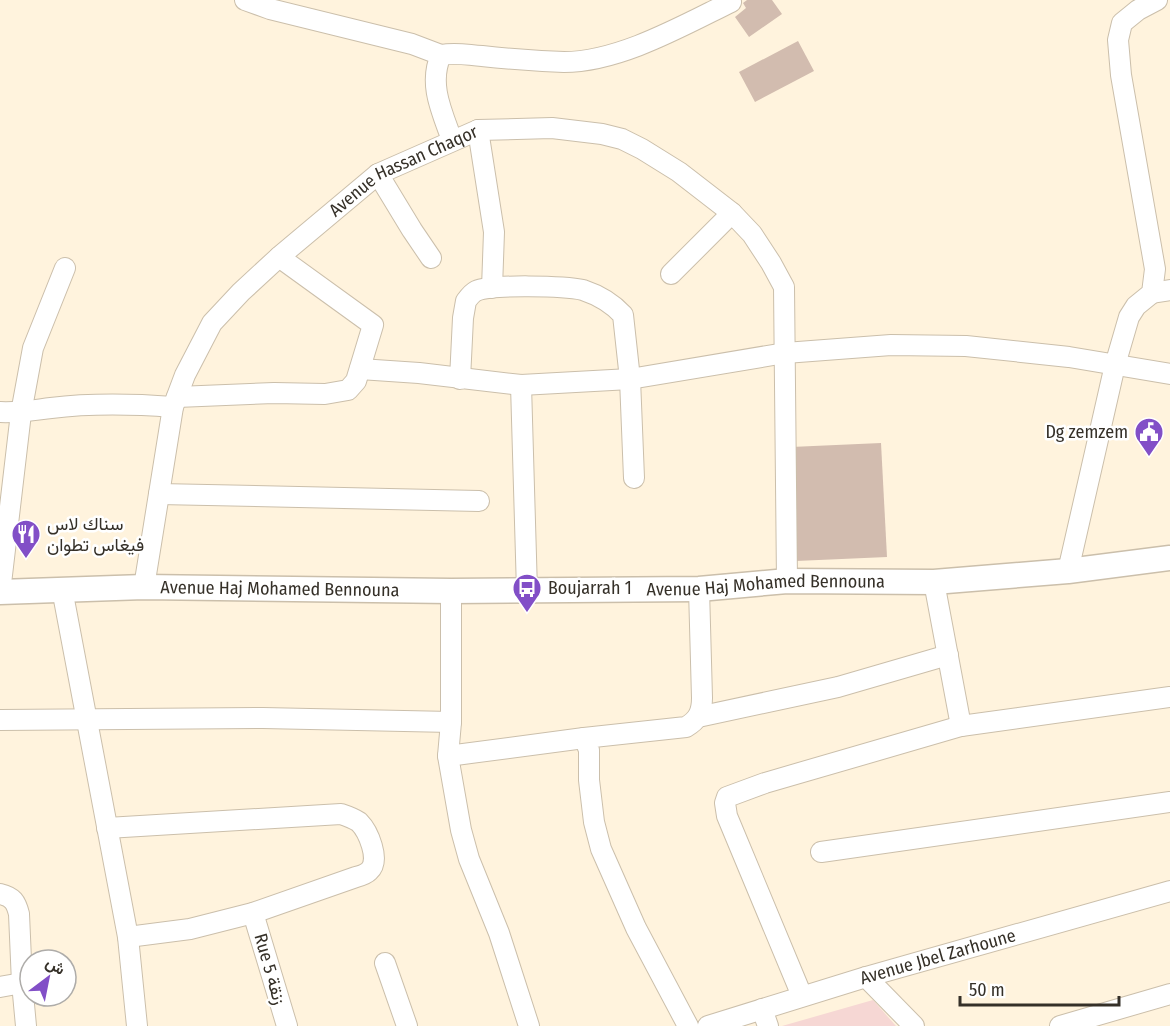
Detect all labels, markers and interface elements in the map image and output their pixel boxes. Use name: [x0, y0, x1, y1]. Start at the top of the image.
street label: Avenue Hassan Chaqor: [325, 120, 482, 221]
public building icon: Dg zemzem: [1133, 416, 1165, 458]
place label: Dg zemzem: [1045, 421, 1128, 443]
place label: سناك لاس فيغاس تطوان: [47, 513, 144, 556]
restaurant icon: سناك لاس فيغاس تطوان: [10, 518, 42, 560]
street label: Avenue Haj Mohamed Bennouna: [646, 570, 885, 600]
bus stop icon: Boujarrah 1: [511, 572, 543, 614]
street label: Avenue Haj Mohamed Bennouna: [160, 576, 400, 601]
place label: Boujarrah 1: [548, 577, 632, 599]
street label: Avenue Jbel Zarhoune: [857, 924, 1018, 989]
street label: Rue 5 زنقة: [249, 931, 291, 1007]
north arrow: [18, 948, 78, 1008]
text: ش: [42, 953, 69, 979]
scale bar: [960, 969, 1119, 1007]
text: 50 m: [969, 979, 1005, 1001]

